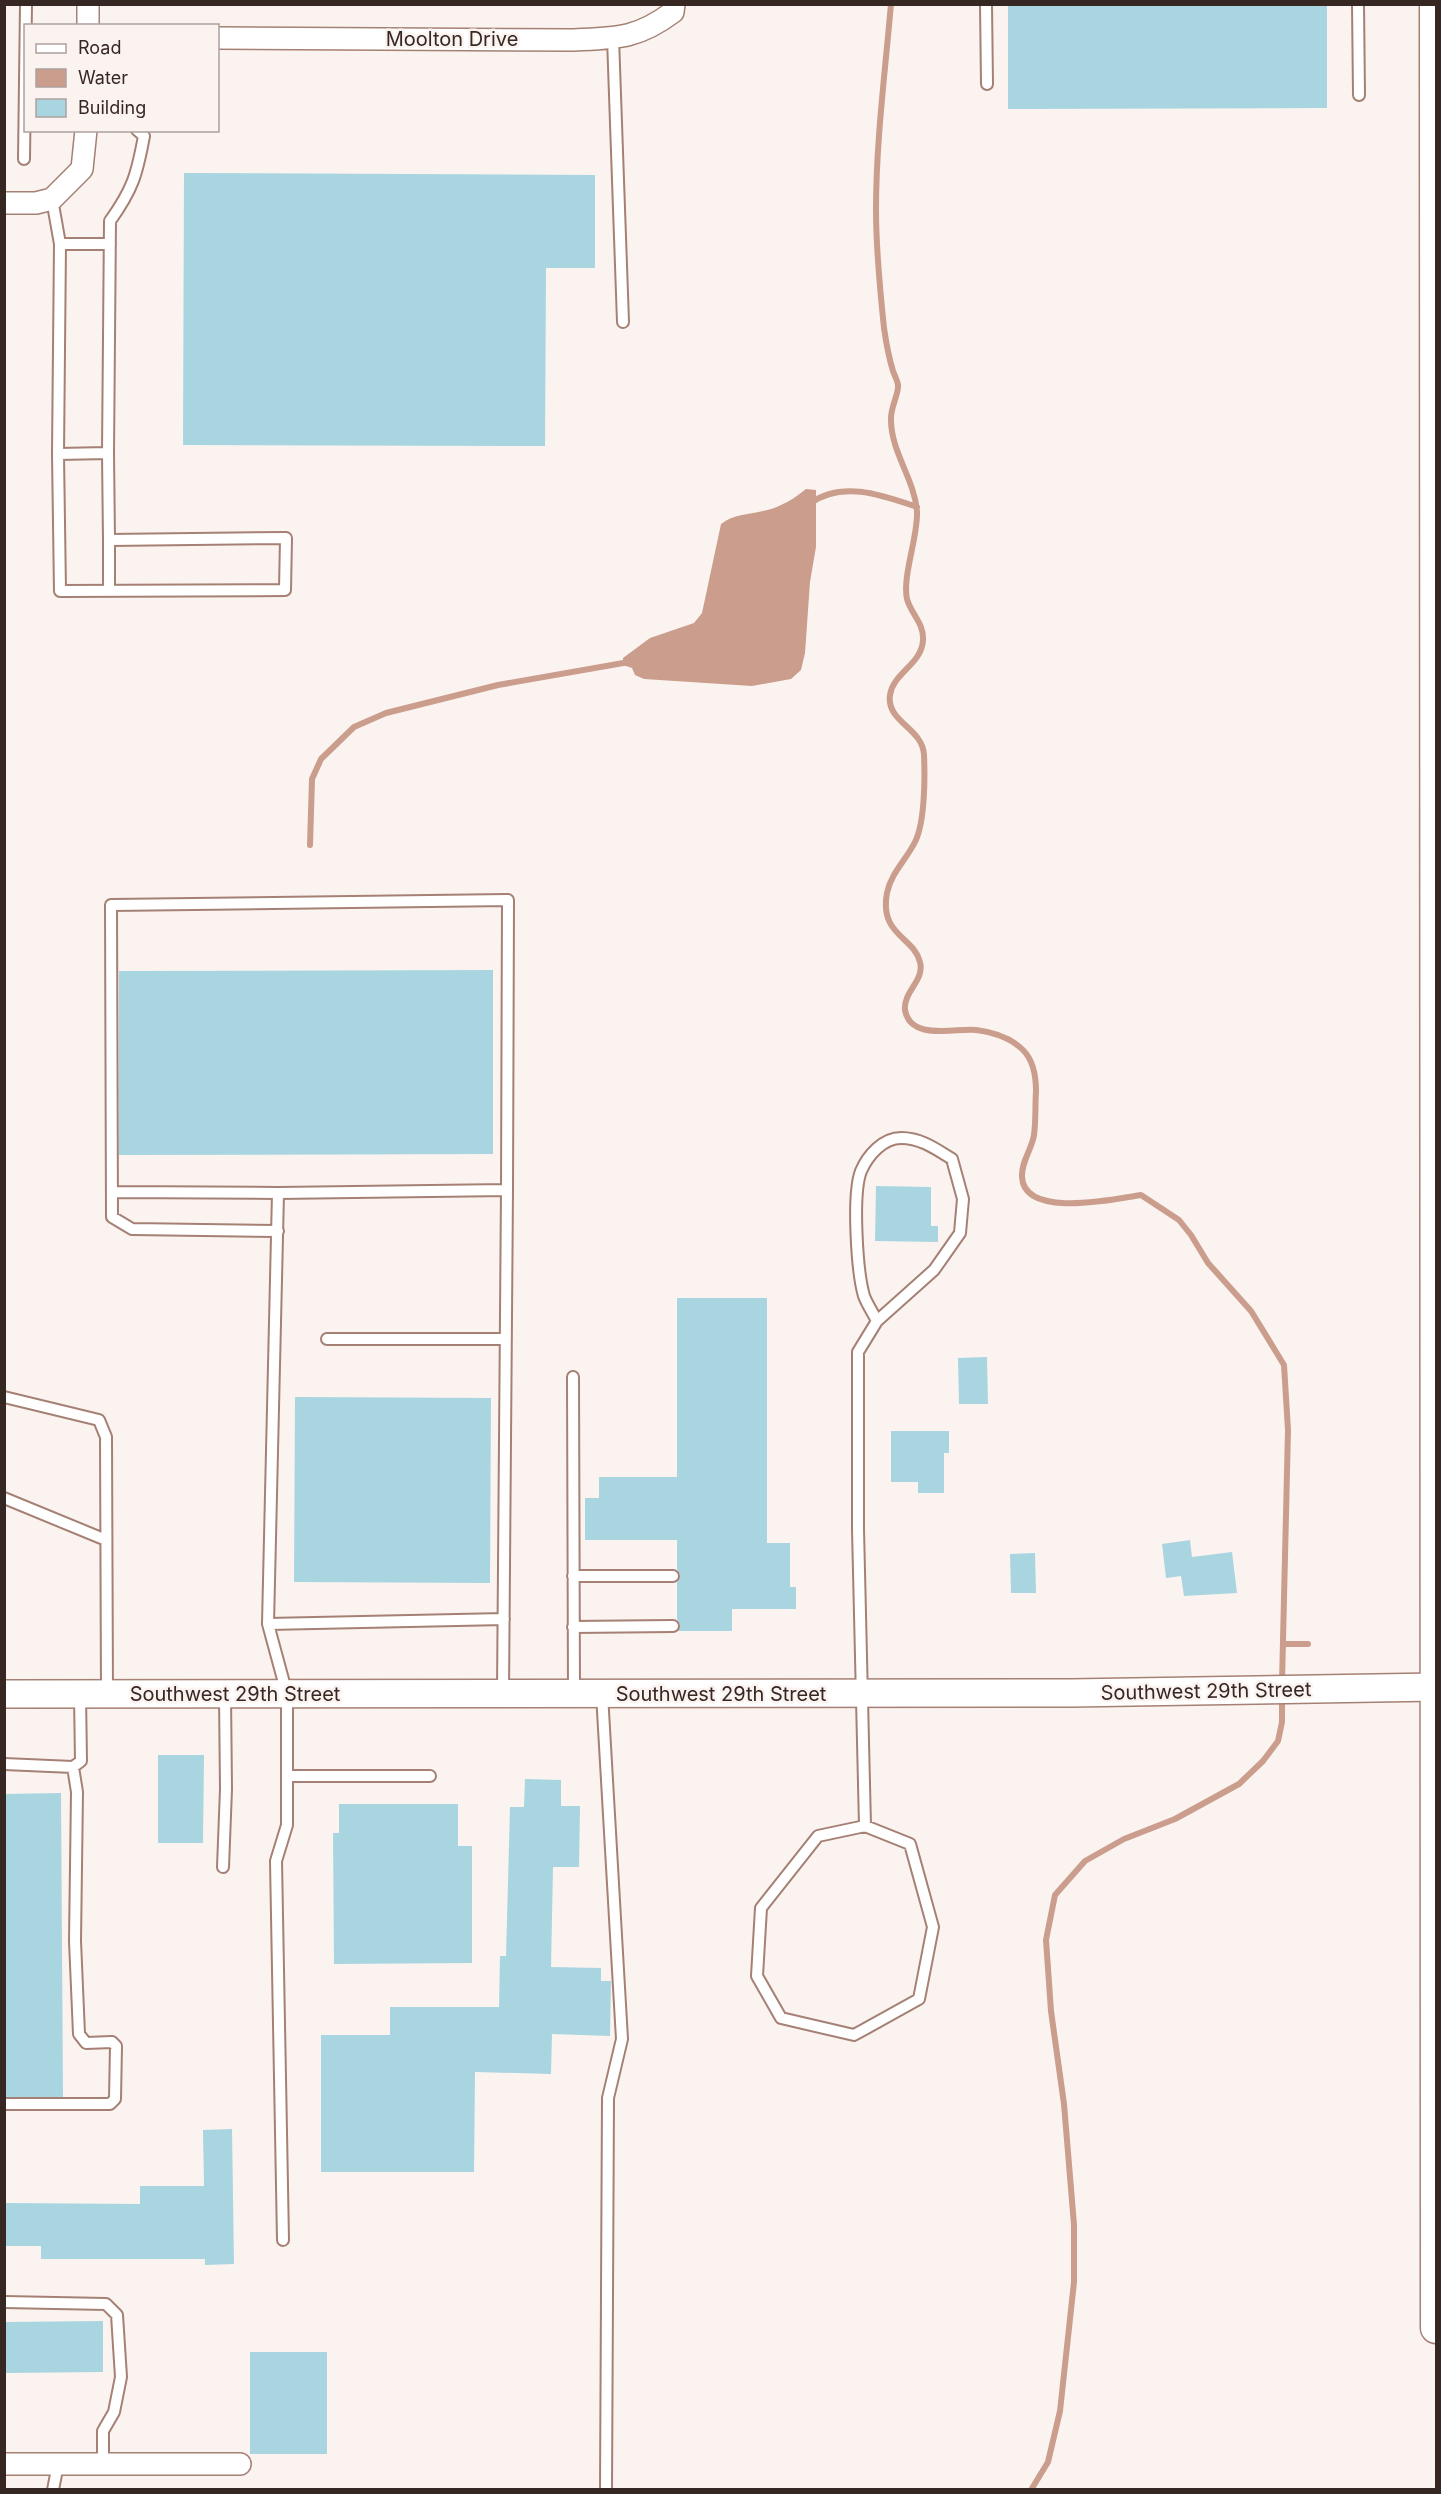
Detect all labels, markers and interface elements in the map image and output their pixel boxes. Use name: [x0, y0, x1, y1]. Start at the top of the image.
legend: [24, 24, 219, 132]
street label: Moolton Drive: [386, 27, 518, 51]
text: Road: [78, 37, 121, 58]
text: Water: [78, 67, 128, 88]
text: Building: [78, 97, 146, 118]
street label: Southwest 29th Street: [1100, 1677, 1312, 1705]
street label: Southwest 29th Street: [130, 1682, 341, 1706]
street label: Southwest 29th Street: [616, 1682, 827, 1706]

